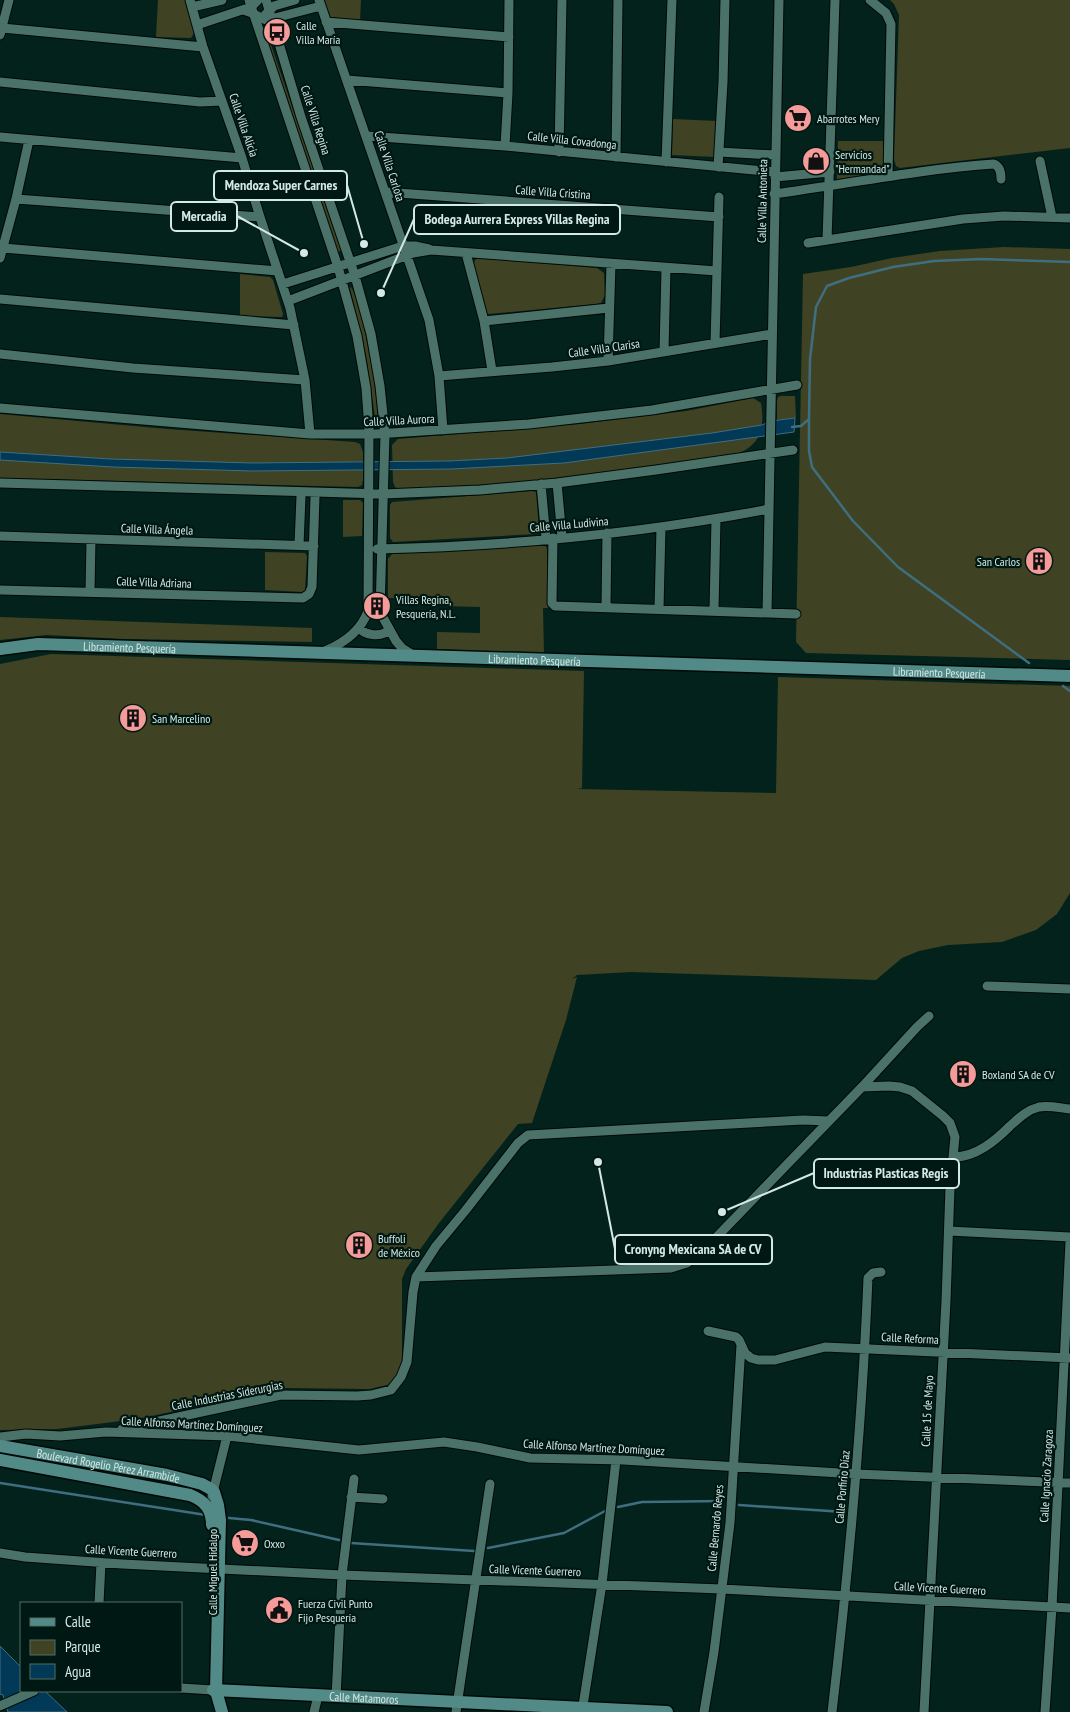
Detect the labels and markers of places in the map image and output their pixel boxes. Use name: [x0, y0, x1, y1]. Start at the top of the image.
bus stop icon: Calle Villa María: [262, 17, 292, 47]
place label: Calle Villa María: [295, 18, 340, 47]
supermarket icon: Abarrotes Mery: [783, 103, 813, 133]
place label: Abarrotes Mery: [817, 111, 880, 126]
shop icon: Servicios "Hermandad": [801, 146, 831, 176]
place label: Servicios "Hermandad": [835, 147, 890, 176]
callout: Mendoza Super Carnes: [214, 171, 347, 200]
callout: Mercadia: [171, 202, 237, 231]
callout: Bodega Aurrera Express Villas Regina: [414, 205, 620, 234]
building icon: San Carlos: [1024, 546, 1054, 576]
place label: San Carlos: [977, 554, 1020, 569]
building icon: Villas Regina, Pesquería, N.L.: [362, 591, 392, 621]
place label: Villas Regina, Pesquería, N.L.: [395, 592, 456, 621]
building icon: San Marcelino: [118, 703, 148, 733]
place label: San Marcelino: [152, 711, 210, 726]
building icon: Boxland SA de CV: [948, 1059, 978, 1089]
place label: Boxland SA de CV: [982, 1067, 1055, 1082]
callout: Industrias Plasticas Regis: [814, 1159, 959, 1188]
building icon: Buffoli de México: [344, 1230, 374, 1260]
place label: Buffoli de México: [378, 1231, 420, 1260]
callout: Cronyng Mexicana SA de CV: [615, 1235, 772, 1264]
supermarket icon: Oxxo: [230, 1528, 260, 1558]
place label: Oxxo: [264, 1536, 285, 1551]
public building icon: Fuerza Civil Punto Fijo Pesquería: [264, 1595, 294, 1625]
place label: Fuerza Civil Punto Fijo Pesquería: [298, 1596, 373, 1625]

